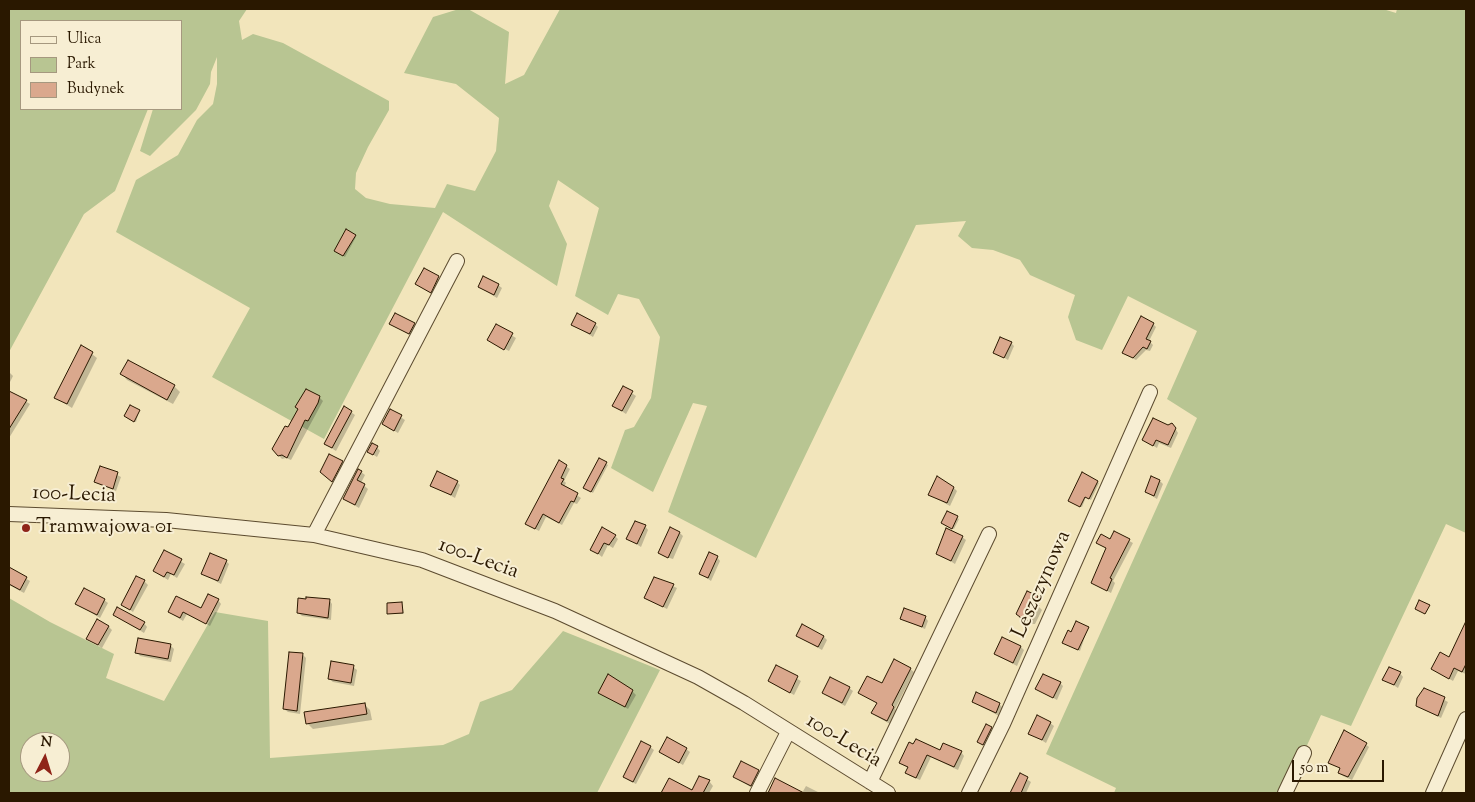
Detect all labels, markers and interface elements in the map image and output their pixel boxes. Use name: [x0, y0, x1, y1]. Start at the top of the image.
legend: [20, 20, 182, 110]
text: Ulica: [67, 29, 101, 50]
text: Park: [67, 54, 96, 75]
text: Budynek: [67, 79, 125, 100]
street label: 100-Lecia: [32, 482, 116, 510]
place label: Tramwajowa 01: [36, 515, 173, 541]
marker: Tramwajowa 01: [20, 522, 32, 534]
street label: Leszczynowa: [1008, 527, 1078, 643]
street label: 100-Lecia: [434, 534, 522, 586]
street label: 100-Lecia: [801, 710, 885, 774]
north arrow: [20, 732, 70, 782]
text: N: [40, 733, 53, 754]
scale bar: [1295, 750, 1388, 782]
text: 50 m: [1300, 758, 1329, 779]

